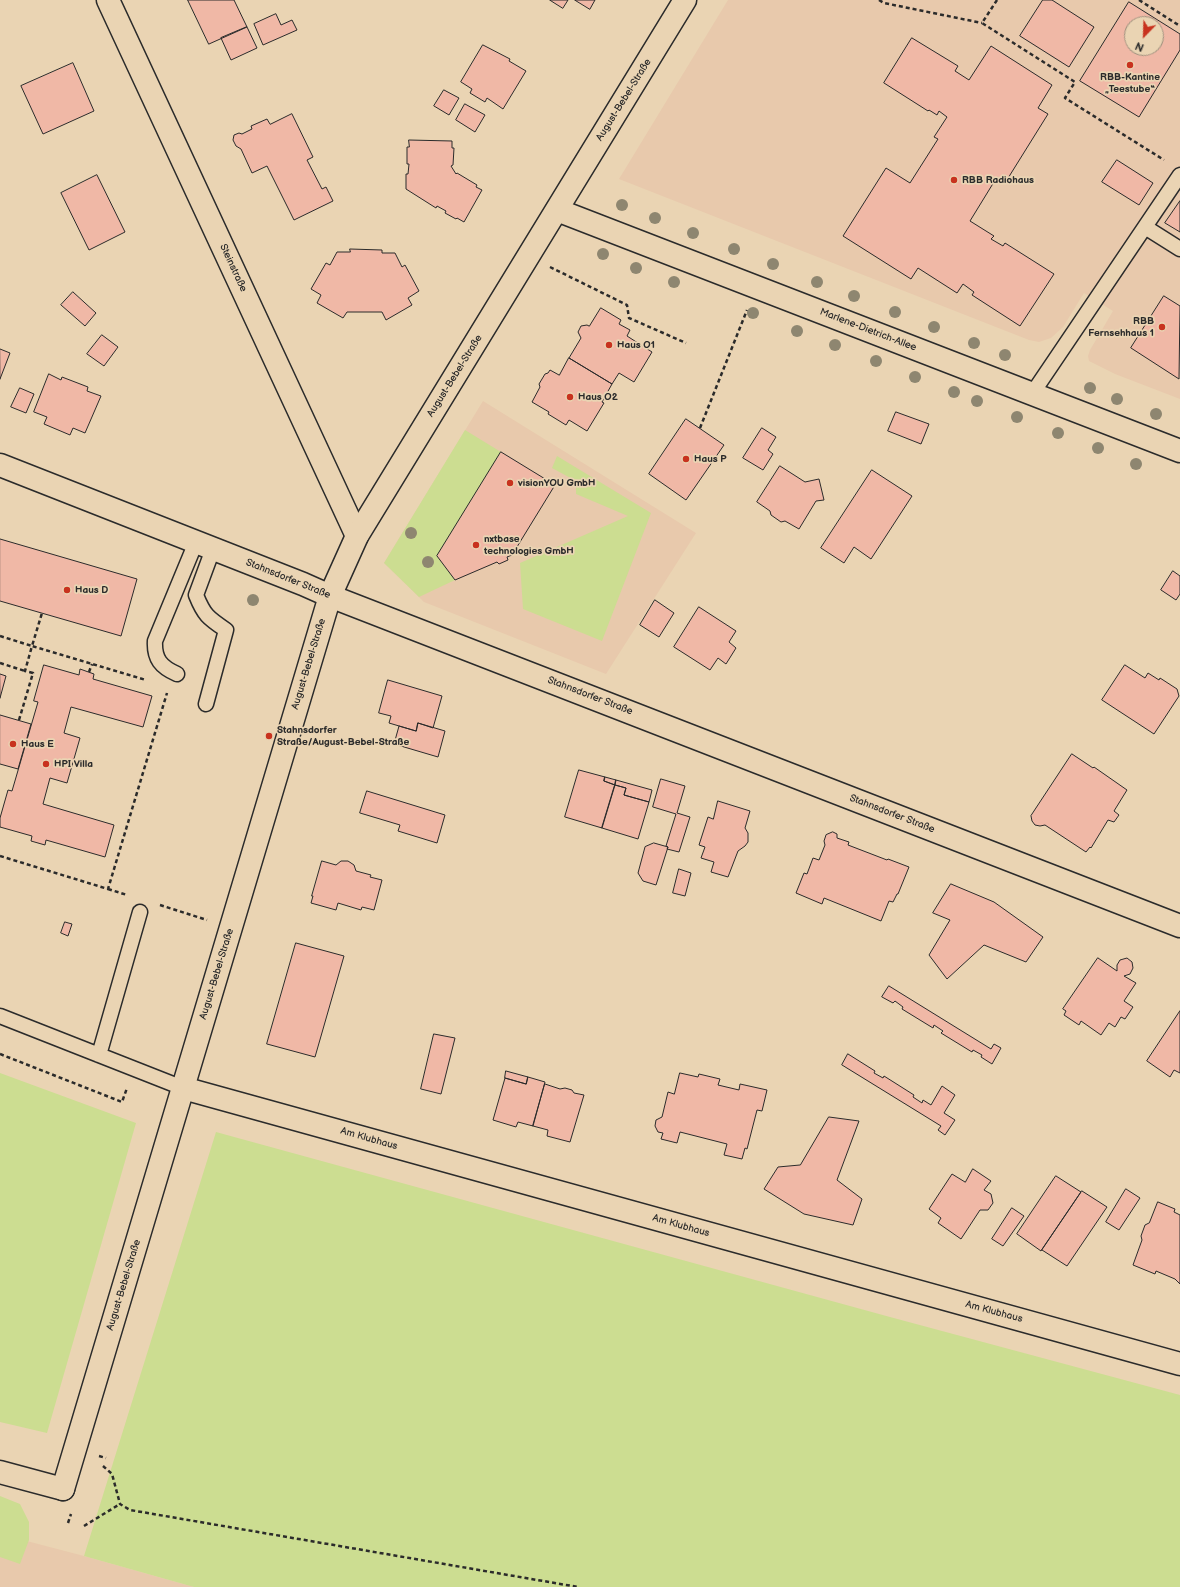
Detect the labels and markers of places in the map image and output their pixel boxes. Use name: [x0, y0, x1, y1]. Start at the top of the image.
marker: RBB-Kantine „Teestube“: [1125, 60, 1135, 70]
place label: RBB-Kantine „Teestube“: [1100, 71, 1160, 94]
place label: RBB Radiohaus: [962, 174, 1034, 186]
marker: RBB Radiohaus: [949, 175, 959, 185]
place label: RBB Fernsehhaus 1: [1088, 315, 1154, 338]
marker: RBB Fernsehhaus 1: [1157, 322, 1167, 332]
place label: Haus O1: [617, 339, 655, 351]
marker: Haus O1: [604, 340, 614, 350]
place label: Haus O2: [578, 391, 618, 403]
marker: Haus O2: [565, 392, 575, 402]
place label: Haus P: [694, 453, 727, 465]
marker: Haus P: [681, 454, 691, 464]
place label: visionYOU GmbH: [518, 477, 595, 489]
marker: visionYOU GmbH: [505, 478, 515, 488]
place label: nxtbase technologies GmbH: [484, 533, 574, 556]
marker: nxtbase technologies GmbH: [471, 540, 481, 550]
place label: Haus D: [75, 584, 108, 596]
marker: Haus D: [62, 585, 72, 595]
place label: Stahnsdorfer Straße/August-Bebel-Straße: [277, 724, 409, 748]
marker: Stahnsdorfer Straße/August-Bebel-Straße: [264, 731, 274, 741]
place label: Haus E: [21, 738, 54, 750]
marker: Haus E: [8, 739, 18, 749]
place label: HPI Villa: [54, 758, 93, 770]
marker: HPI Villa: [41, 759, 51, 769]

